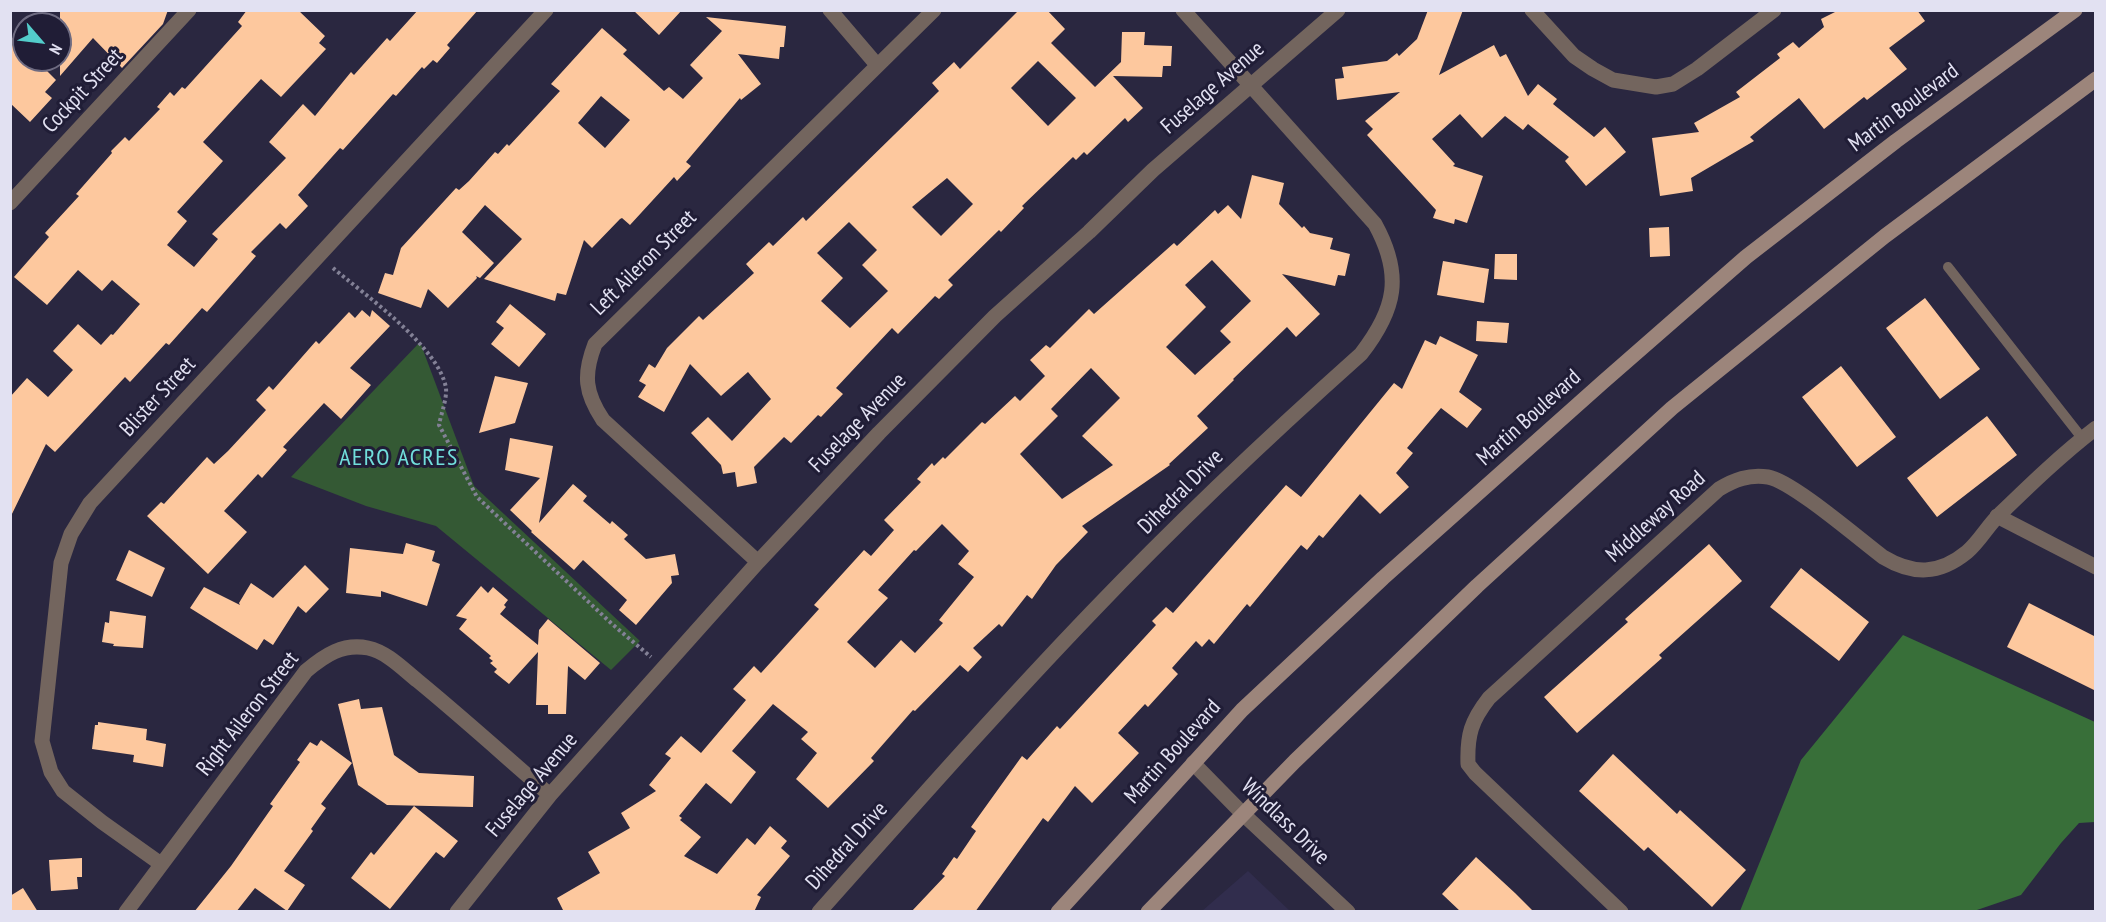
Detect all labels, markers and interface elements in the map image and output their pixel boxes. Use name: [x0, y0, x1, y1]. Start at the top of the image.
north arrow: [12, 12, 72, 72]
street label: Fuselage Avenue: [1156, 36, 1270, 140]
text: N: [45, 41, 67, 58]
street label: Cockpit Street: [37, 43, 129, 139]
street label: Martin Boulevard: [1844, 58, 1964, 158]
street label: Left Aileron Street: [586, 205, 702, 321]
street label: Blister Street: [115, 352, 201, 442]
street label: Martin Boulevard: [1472, 364, 1586, 472]
street label: Fuselage Avenue: [804, 368, 912, 478]
district label: AERO ACRES: [339, 444, 459, 472]
street label: Dihedral Drive: [1133, 444, 1229, 540]
street label: Middleway Road: [1601, 466, 1711, 568]
street label: Right Aileron Street: [191, 647, 305, 781]
street label: Martin Boulevard: [1119, 695, 1227, 809]
street label: Fuselage Avenue: [481, 727, 583, 843]
street label: Windlass Drive: [1235, 774, 1335, 870]
street label: Dihedral Drive: [801, 797, 893, 895]

